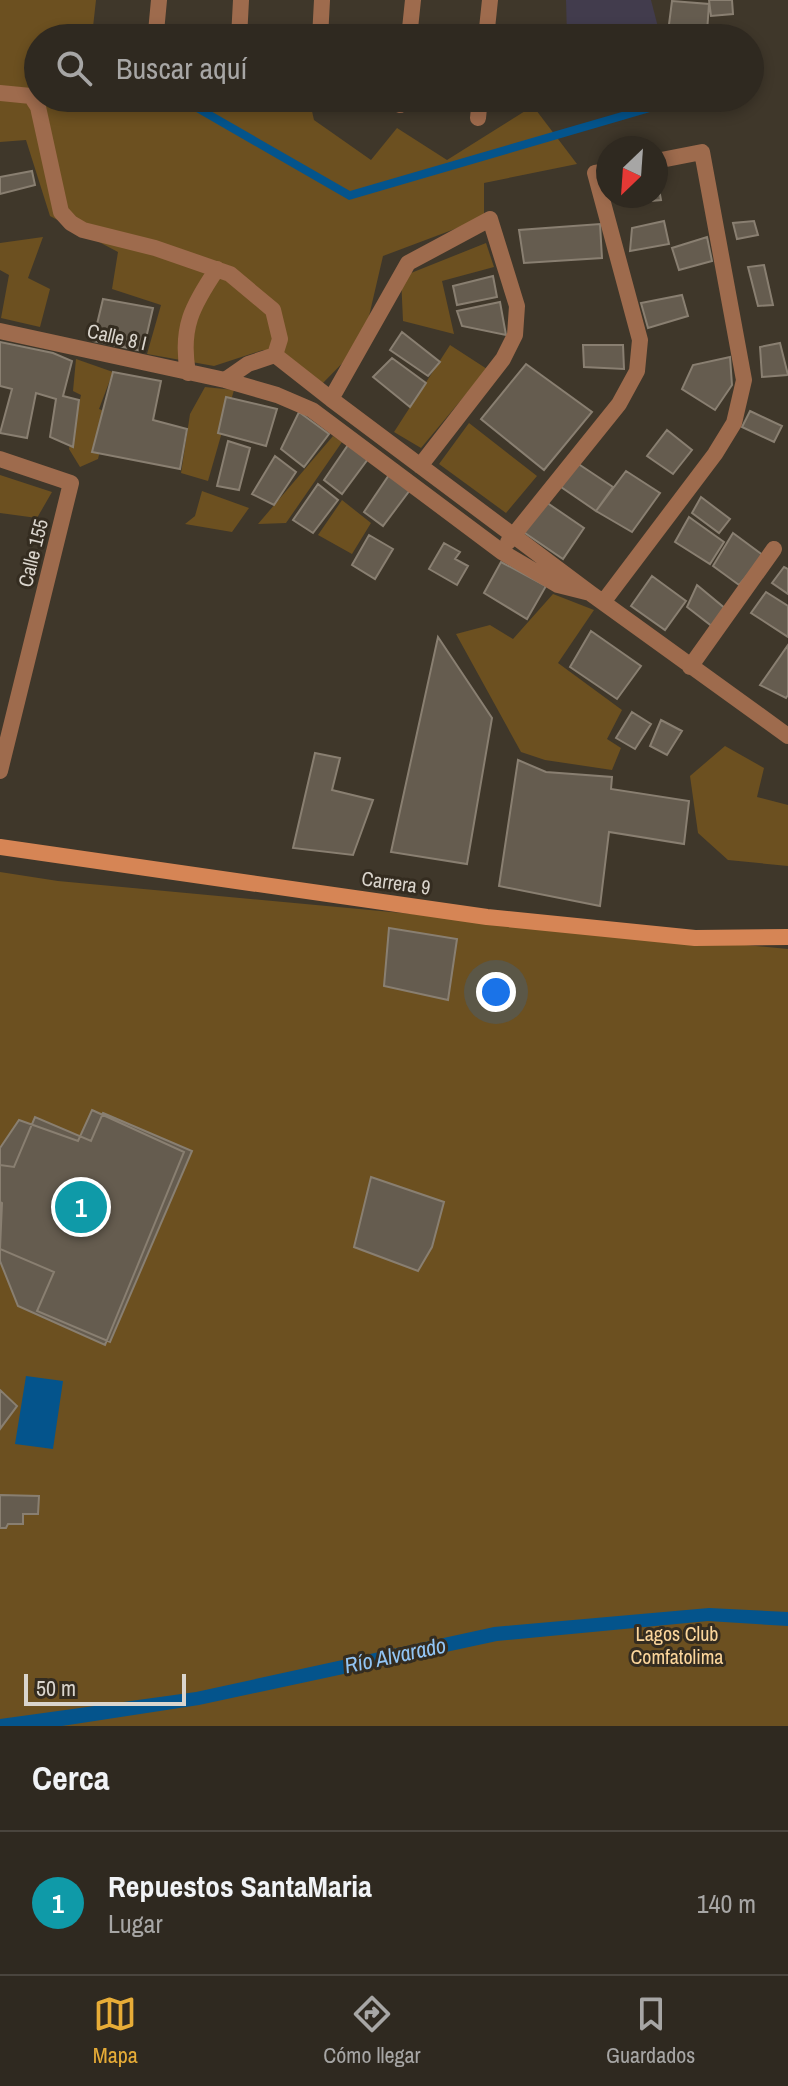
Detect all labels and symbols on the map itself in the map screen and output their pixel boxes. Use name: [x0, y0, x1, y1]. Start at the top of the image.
north arrow: [596, 136, 668, 208]
street label: Calle 8 I: [85, 317, 149, 356]
street label: Calle 155: [11, 516, 54, 590]
street label: Carrera 9: [360, 864, 432, 901]
your location: [476, 972, 516, 1012]
pin: 1: [55, 1177, 107, 1237]
park label: Lagos Club Comfatolima: [631, 1620, 723, 1670]
water label: Río Alvarado: [341, 1630, 449, 1680]
scale bar: [24, 1670, 186, 1706]

